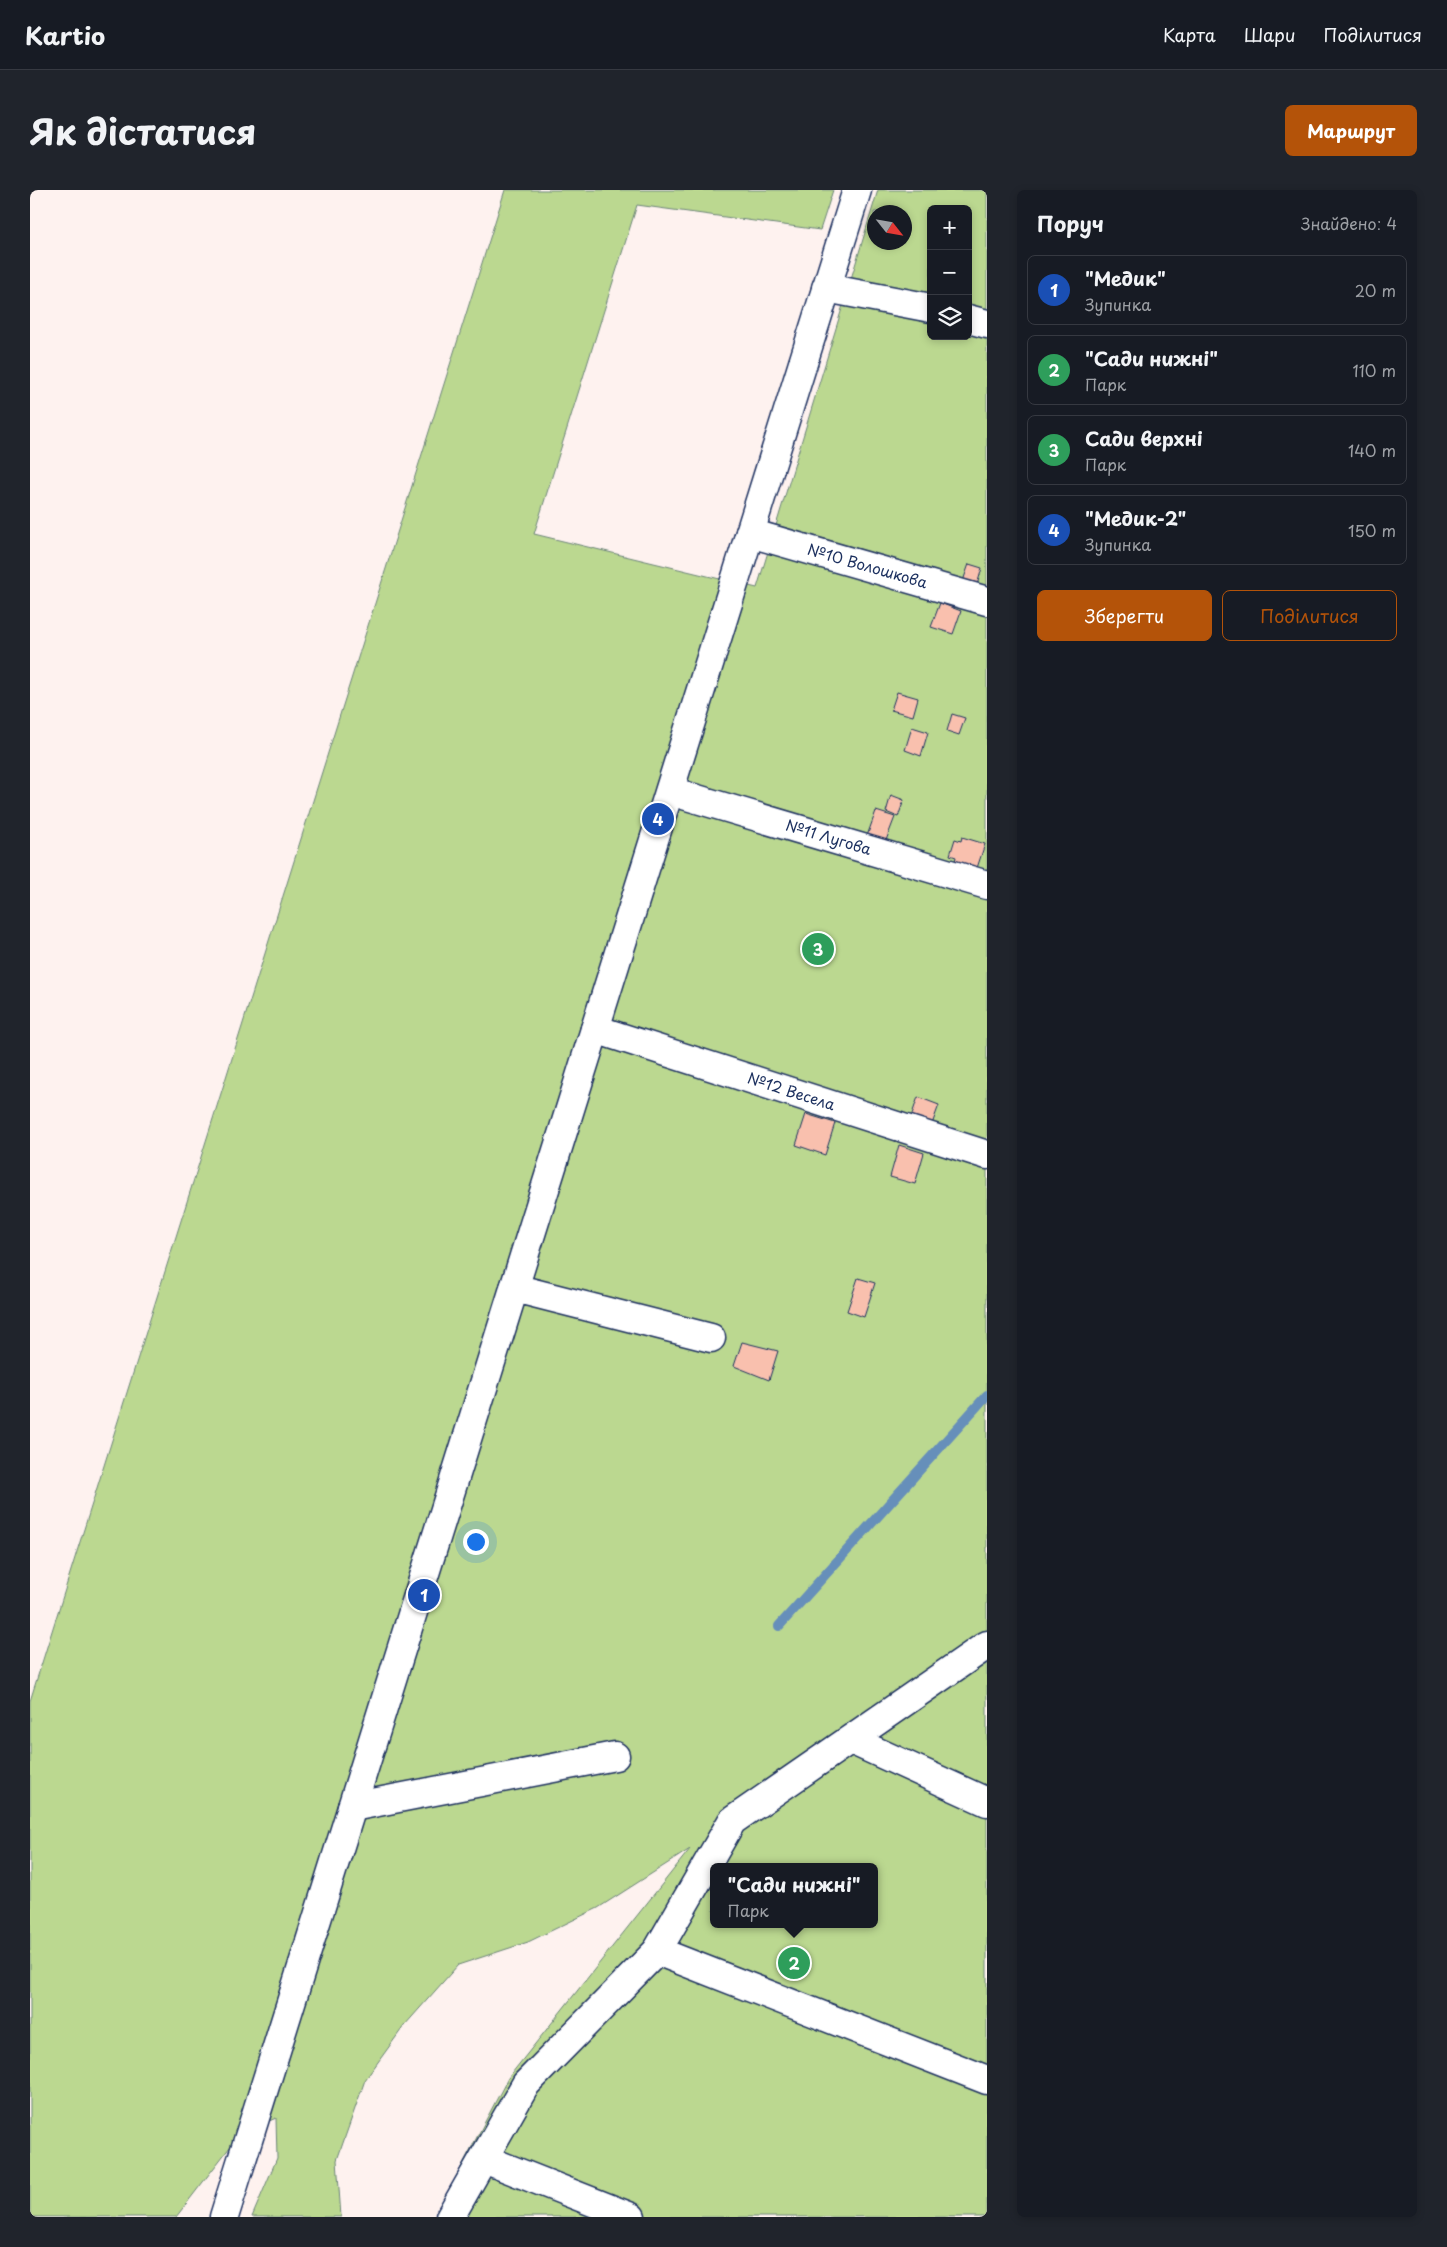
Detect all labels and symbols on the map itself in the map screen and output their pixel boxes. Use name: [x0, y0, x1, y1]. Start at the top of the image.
north arrow: [867, 205, 912, 250]
street label: №10 Волошкова: [805, 537, 931, 594]
pin: 4: [642, 800, 674, 838]
street label: №11 Лугова: [783, 813, 875, 860]
pin: 3: [802, 930, 834, 968]
street label: №12 Весела: [745, 1066, 839, 1116]
your location: [463, 1529, 489, 1555]
pin: 1: [408, 1576, 440, 1614]
pin: 2: [778, 1944, 810, 1982]

